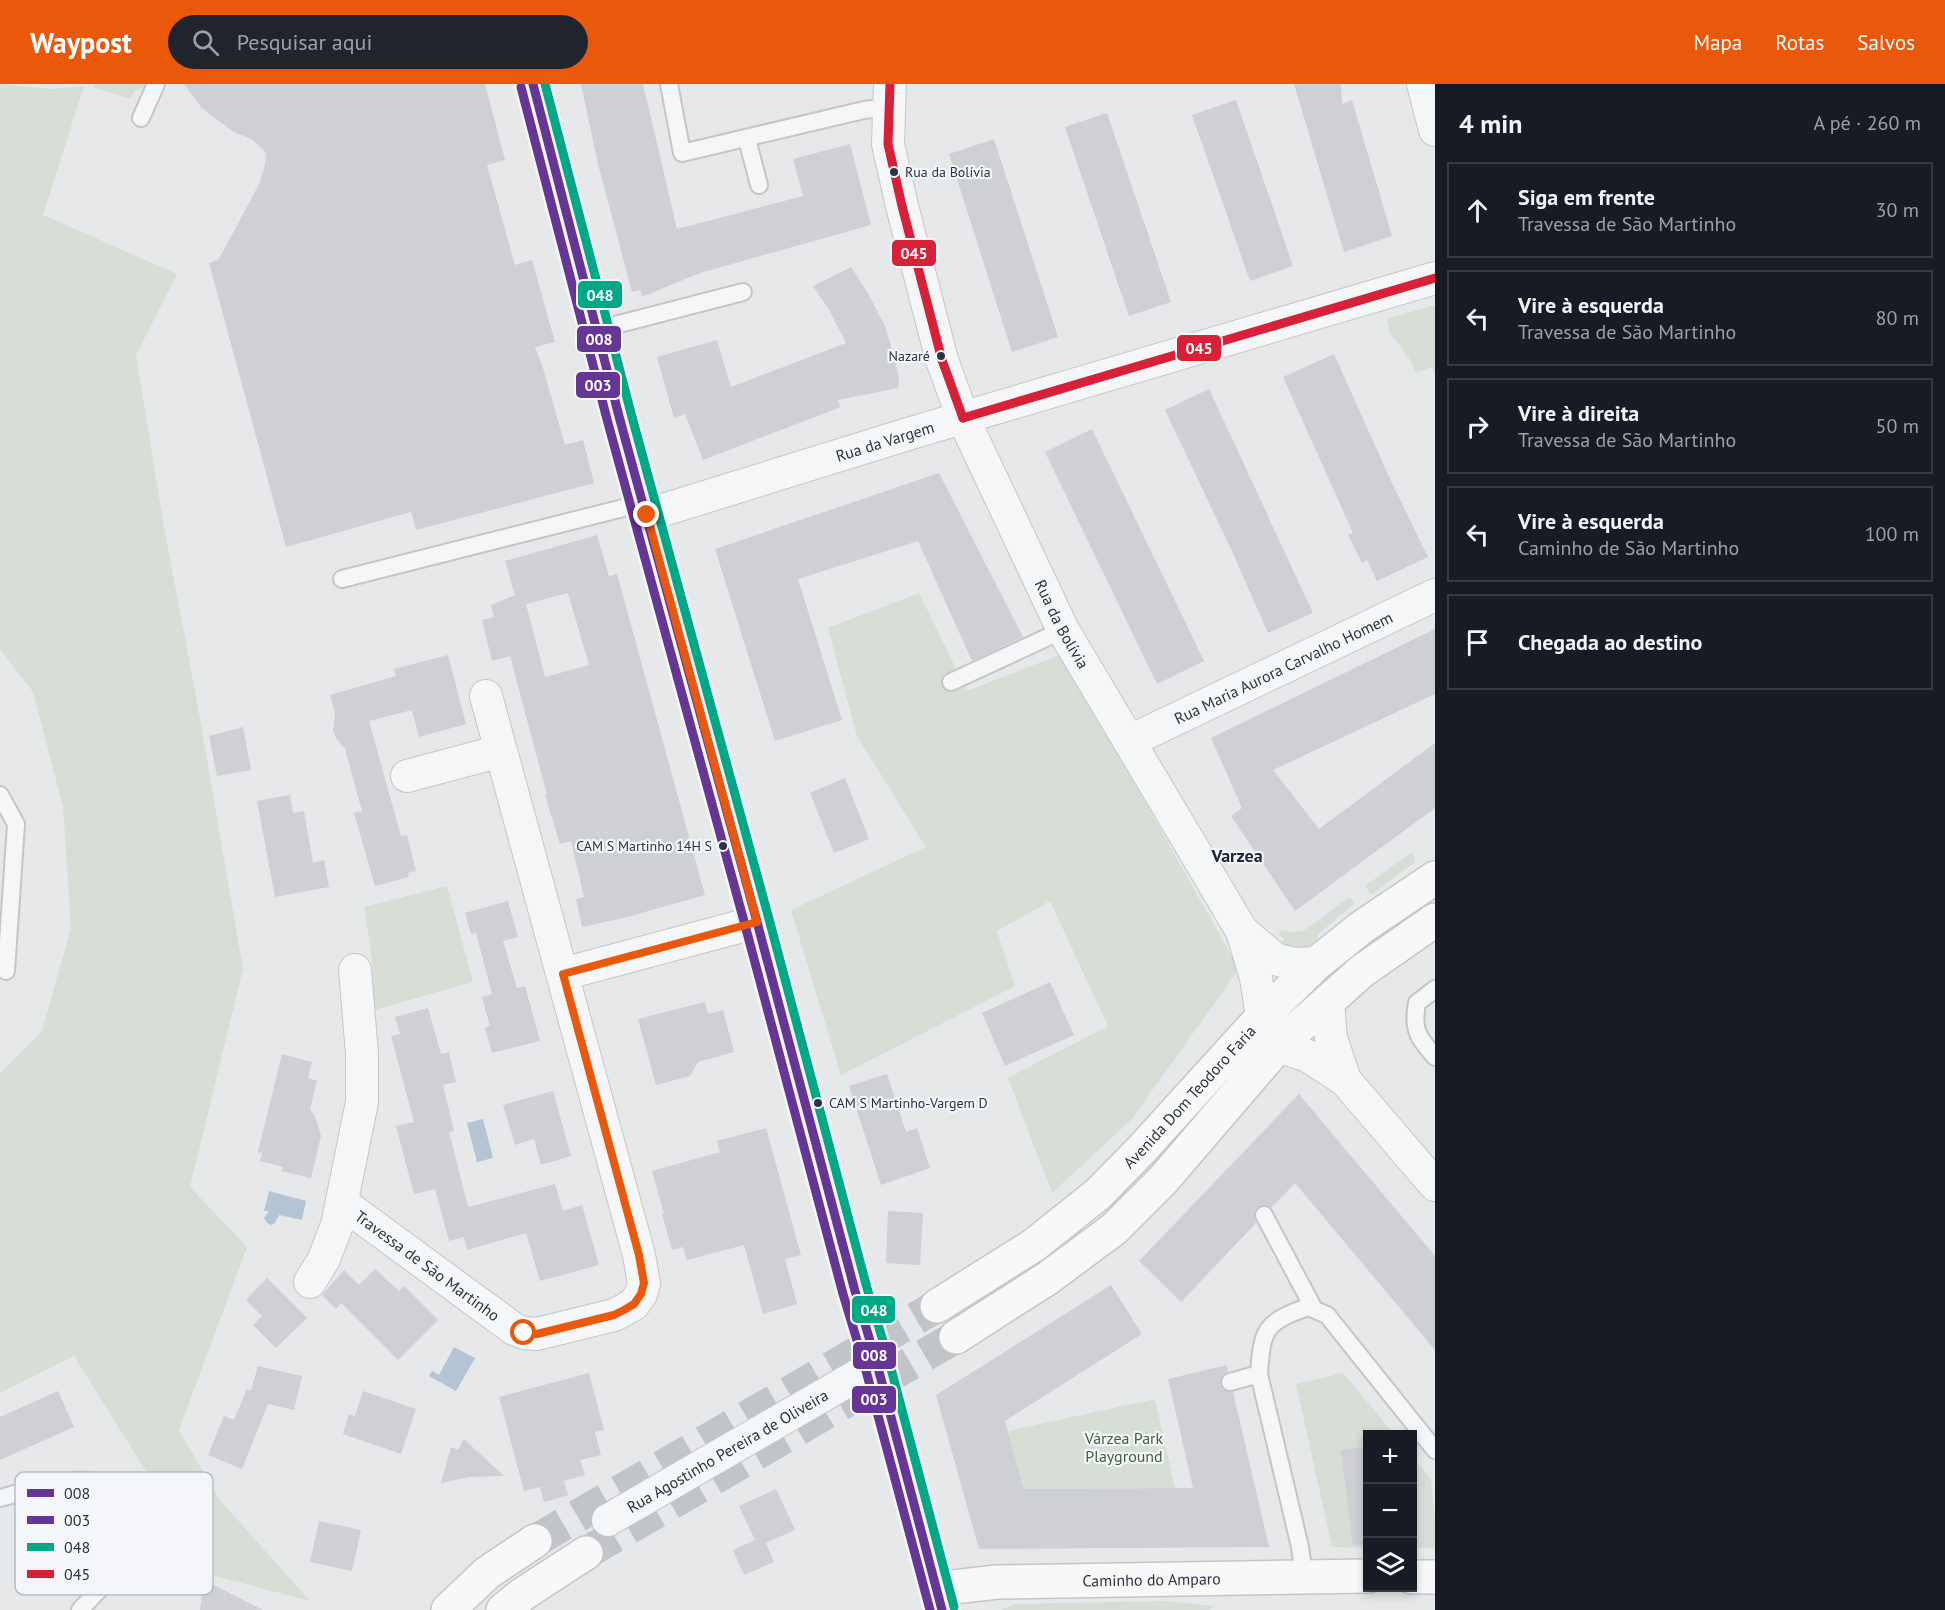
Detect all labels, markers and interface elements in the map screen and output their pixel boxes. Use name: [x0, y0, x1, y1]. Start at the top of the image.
search box: [168, 15, 588, 69]
text: Waypost: [30, 24, 132, 61]
icon: search: [189, 26, 222, 59]
text: Pesquisar aqui: [237, 28, 372, 56]
text: Mapa: [1693, 29, 1742, 56]
text: Rotas: [1775, 29, 1824, 56]
text: Salvos: [1857, 29, 1915, 56]
text: 4 min: [1459, 107, 1522, 140]
text: A pé · 260 m: [1814, 110, 1921, 136]
place label: Rua da Bolívia: [905, 163, 991, 181]
marker: Rua da Bolívia: [888, 166, 900, 178]
text: Siga em frente: [1518, 183, 1655, 211]
icon: ahead: [1461, 194, 1494, 227]
text: 30 m: [1876, 197, 1919, 223]
text: Travessa de São Martinho: [1518, 211, 1736, 237]
line badge: 045: [891, 239, 937, 267]
text: 045: [900, 243, 928, 263]
line badge: 048: [577, 280, 623, 309]
text: 048: [586, 285, 614, 305]
text: Vire à esquerda: [1518, 291, 1664, 319]
icon: left: [1461, 302, 1494, 335]
text: 80 m: [1876, 305, 1919, 331]
text: Travessa de São Martinho: [1518, 319, 1736, 345]
line badge: 008: [576, 325, 622, 353]
text: 008: [585, 329, 613, 349]
line badge: 045: [1176, 334, 1222, 362]
text: 045: [1185, 338, 1213, 358]
place label: Nazaré: [889, 347, 930, 365]
marker: Nazaré: [935, 350, 947, 362]
line badge: 003: [575, 371, 621, 399]
text: 003: [584, 375, 612, 395]
text: Vire à direita: [1518, 399, 1639, 427]
icon: right: [1461, 410, 1494, 443]
text: 50 m: [1876, 413, 1919, 439]
street label: Rua da Vargem: [833, 417, 936, 466]
text: Travessa de São Martinho: [1518, 427, 1736, 453]
route end: [633, 501, 659, 527]
text: Vire à esquerda: [1518, 507, 1664, 535]
icon: left: [1461, 518, 1494, 551]
text: 100 m: [1865, 521, 1919, 547]
text: Caminho de São Martinho: [1518, 535, 1739, 561]
street label: Rua da Bolívia: [1031, 576, 1094, 672]
street label: Rua Maria Aurora Carvalho Homem: [1171, 607, 1396, 728]
icon: arrive: [1461, 626, 1494, 659]
text: Chegada ao destino: [1518, 628, 1702, 656]
place label: CAM S Martinho 14H S: [576, 837, 712, 855]
marker: CAM S Martinho 14H S: [717, 840, 729, 852]
district label: Varzea: [1210, 844, 1263, 867]
street label: Avenida Dom Teodoro Faria: [1119, 1021, 1260, 1172]
place label: CAM S Martinho-Vargem D: [829, 1094, 988, 1112]
marker: CAM S Martinho-Vargem D: [812, 1097, 824, 1109]
street label: Travessa de São Martinho: [351, 1206, 504, 1325]
line badge: 048: [851, 1295, 896, 1324]
text: 048: [860, 1300, 888, 1320]
route start: [510, 1319, 536, 1345]
line badge: 008: [852, 1341, 897, 1370]
text: 008: [860, 1345, 888, 1365]
street label: Rua Agostinho Pereira de Oliveira: [623, 1385, 832, 1517]
line badge: 003: [851, 1385, 897, 1414]
text: 003: [860, 1389, 888, 1409]
park label: Várzea Park Playground: [1084, 1428, 1164, 1466]
map controls: [1363, 1430, 1417, 1592]
button: +: [1363, 1430, 1417, 1484]
legend: [15, 1472, 213, 1595]
text: 008: [64, 1483, 90, 1503]
button: −: [1363, 1484, 1417, 1538]
text: 003: [64, 1510, 90, 1530]
text: 048: [64, 1537, 90, 1557]
button: layers: [1363, 1538, 1417, 1592]
text: 045: [64, 1564, 90, 1584]
street label: Caminho do Amparo: [1082, 1568, 1221, 1591]

